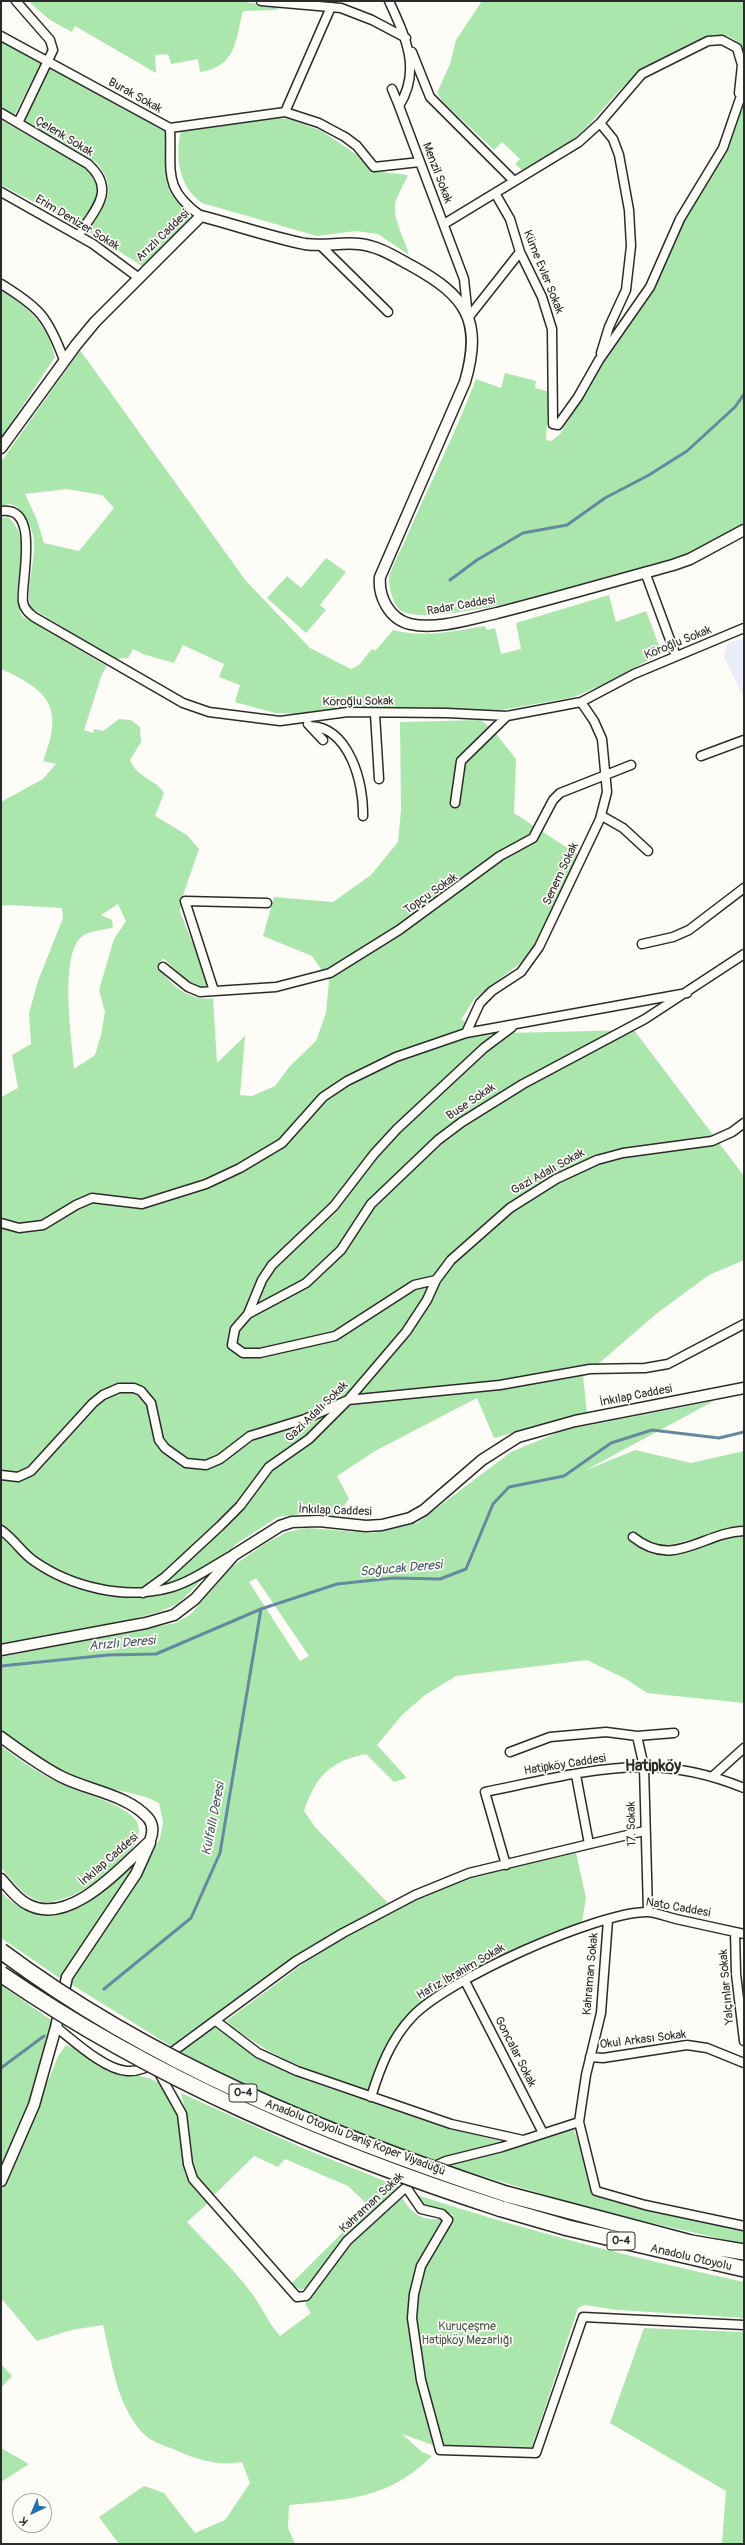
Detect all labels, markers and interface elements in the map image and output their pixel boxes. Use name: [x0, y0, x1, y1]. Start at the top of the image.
street label: Burak Sokak: [106, 75, 164, 117]
street label: Çelenk Sokak: [32, 114, 96, 160]
street label: Menzil Sokak: [419, 141, 455, 205]
street label: Erim Denizer Sokak: [32, 192, 122, 254]
street label: Arızlı Caddesi: [133, 207, 193, 265]
street label: Küme Evler Sokak: [520, 228, 566, 316]
street label: Radar Caddesi: [426, 593, 496, 619]
street label: Köroğlu Sokak: [642, 623, 714, 663]
street label: Köroğlu Sokak: [322, 694, 394, 710]
street label: Senem Sokak: [540, 840, 582, 908]
street label: Topçu Sokak: [401, 870, 461, 918]
street label: Buse Sokak: [444, 1080, 498, 1124]
street label: Gazi Adalı Sokak: [509, 1146, 587, 1198]
street label: Gazi Adalı Sokak: [283, 1379, 351, 1445]
street label: İnkılap Caddesi: [599, 1382, 673, 1410]
street label: İnkılap Caddesi: [298, 1503, 372, 1519]
water label: Soğucak Deresi: [359, 1558, 443, 1580]
water label: Arızlı Deresi: [88, 1633, 156, 1655]
street label: Hatipköy Caddesi: [523, 1751, 607, 1779]
district label: Hatipköy: [625, 1757, 681, 1777]
water label: Kulfallı Deresi: [199, 1781, 229, 1857]
street label: 17. Sokak: [624, 1801, 640, 1847]
street label: İnkılap Caddesi: [77, 1830, 141, 1890]
street label: Nato Caddesi: [644, 1895, 712, 1921]
street label: Kahraman Sokak: [580, 1932, 602, 2016]
street label: Hafız İbrahim Sokak: [414, 1941, 508, 2003]
street label: Yalçınlar Sokak: [717, 1949, 737, 2025]
street label: Goncalar Sokak: [491, 2014, 539, 2090]
street label: Okul Arkası Sokak: [599, 2028, 687, 2052]
road number: O-4: [229, 2084, 257, 2102]
street label: Anadolu Otoyolu Daniş Koper Viyadüğü: [263, 2097, 447, 2179]
street label: Kahraman Sokak: [337, 2170, 407, 2236]
road number: O-4: [607, 2232, 635, 2250]
street label: Anadolu Otoyolu: [649, 2242, 733, 2274]
park label: Kuruçeşme Hatipköy Mezarlığı: [421, 2320, 513, 2348]
north arrow: [12, 2493, 52, 2533]
text: K: [17, 2514, 31, 2528]

